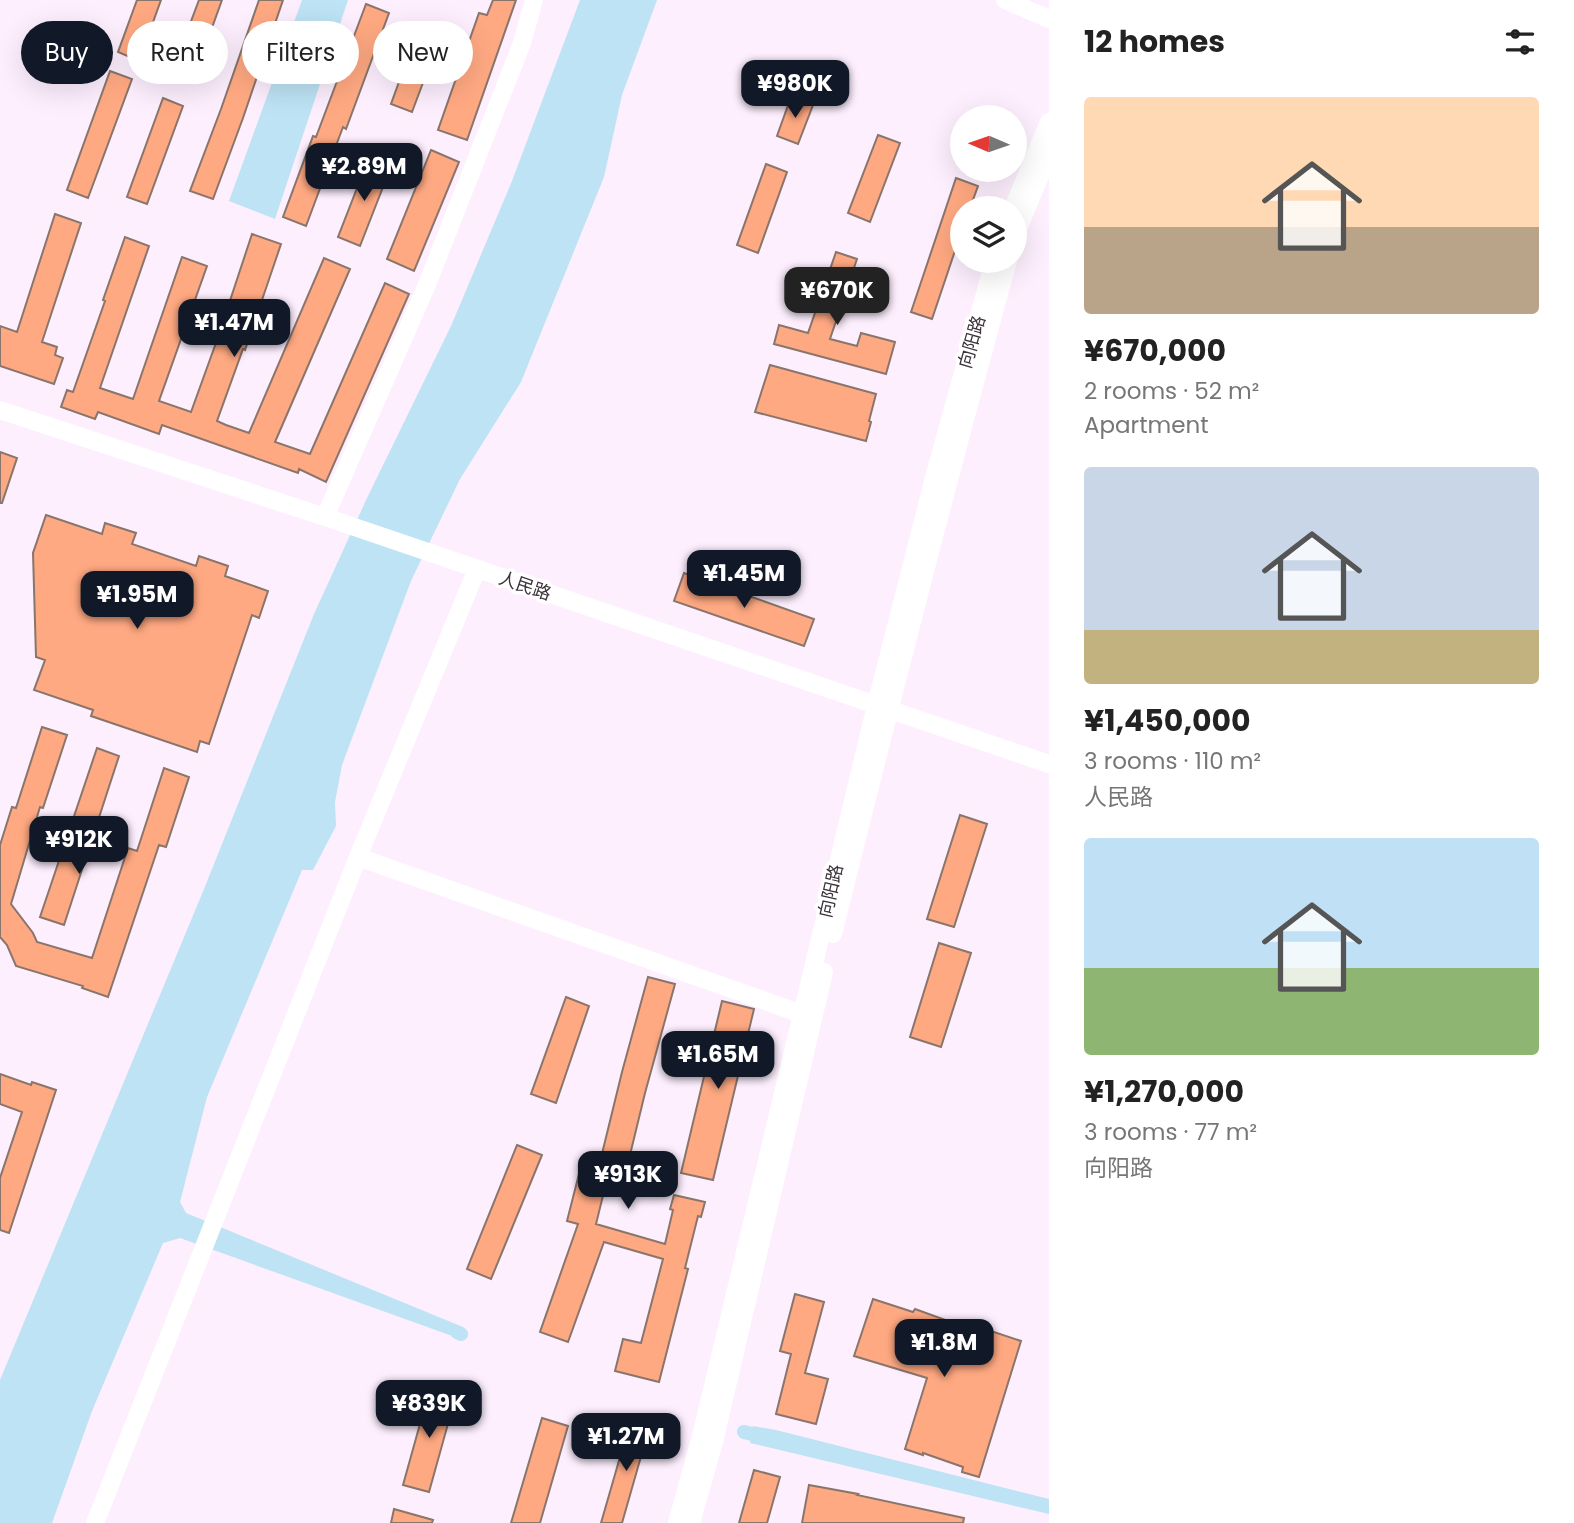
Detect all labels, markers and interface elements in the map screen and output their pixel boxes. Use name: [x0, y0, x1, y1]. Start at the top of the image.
text: 12 homes: [1084, 20, 1225, 63]
chip: Buy: [21, 21, 113, 84]
chip: Rent: [127, 21, 228, 84]
chip: Filters: [242, 21, 359, 84]
chip: New: [373, 21, 473, 84]
icon: filters: [1501, 23, 1539, 61]
pin: ¥980K: [746, 60, 844, 120]
text: ¥980K: [757, 67, 833, 99]
north arrow: [950, 105, 1027, 182]
map controls: [950, 105, 1027, 273]
icon: home: [1249, 143, 1375, 269]
pin: ¥2.89M: [307, 144, 421, 203]
text: ¥2.89M: [321, 150, 407, 182]
button: layers: [950, 196, 1027, 273]
pin: ¥670K: [788, 268, 886, 327]
text: ¥670K: [800, 274, 874, 306]
pin: ¥1.47M: [177, 300, 291, 359]
text: ¥1.47M: [194, 306, 274, 338]
street label: 向阳路: [952, 312, 991, 371]
text: ¥670,000: [1084, 329, 1226, 372]
text: 2 rooms · 52 m²: [1084, 375, 1259, 407]
text: Apartment: [1084, 409, 1209, 441]
icon: home: [1249, 513, 1375, 639]
pin: ¥1.45M: [687, 550, 801, 610]
text: ¥1.45M: [703, 557, 785, 589]
street label: 人民路: [496, 565, 555, 606]
pin: ¥1.95M: [80, 572, 194, 631]
text: ¥1.95M: [97, 578, 177, 610]
text: ¥1,450,000: [1084, 699, 1251, 742]
text: 3 rooms · 110 m²: [1084, 745, 1261, 777]
text: 人民路: [1084, 781, 1153, 813]
pin: ¥912K: [30, 816, 128, 876]
text: ¥912K: [45, 823, 113, 855]
street label: 向阳路: [812, 862, 849, 920]
icon: home: [1249, 884, 1375, 1010]
pin: ¥1.65M: [661, 1032, 775, 1091]
text: ¥1.65M: [677, 1038, 759, 1070]
text: ¥1,270,000: [1084, 1070, 1244, 1113]
text: 3 rooms · 77 m²: [1084, 1116, 1257, 1148]
pin: ¥913K: [579, 1152, 677, 1211]
text: 向阳路: [1084, 1152, 1153, 1184]
text: ¥913K: [594, 1158, 662, 1190]
pin: ¥1.8M: [895, 1320, 993, 1379]
text: ¥1.8M: [911, 1326, 977, 1358]
pin: ¥839K: [380, 1380, 478, 1440]
text: ¥839K: [392, 1387, 466, 1419]
pin: ¥1.27M: [569, 1414, 683, 1473]
text: ¥1.27M: [587, 1420, 665, 1452]

